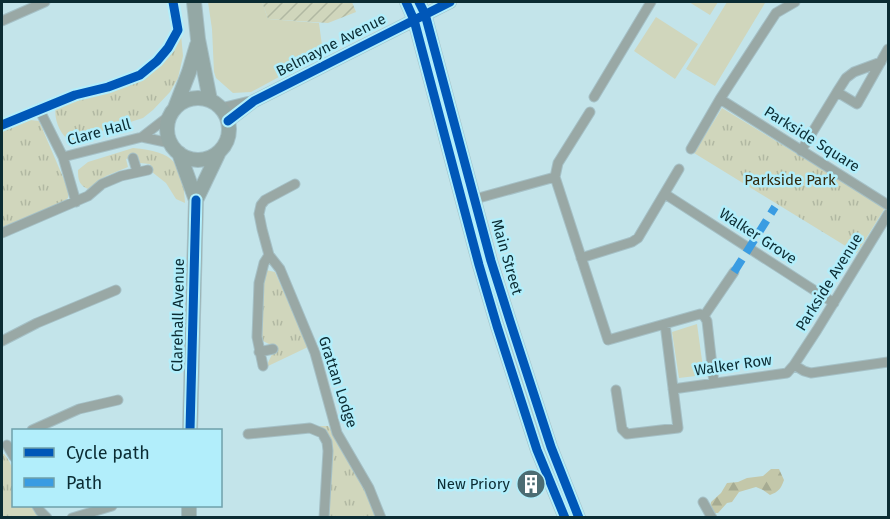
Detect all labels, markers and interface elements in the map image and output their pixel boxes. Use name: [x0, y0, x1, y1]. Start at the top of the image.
street label: Belmayne Avenue: [273, 10, 389, 80]
street label: Parkside Square: [761, 102, 863, 176]
street label: Clare Hall: [65, 115, 133, 149]
park label: Parkside Park: [744, 171, 836, 189]
street label: Walker Grove: [716, 204, 800, 268]
street label: Main Street: [488, 217, 526, 297]
street label: Parkside Avenue: [792, 230, 866, 334]
street label: Clarehall Avenue: [168, 258, 188, 372]
street label: Grattan Lodge: [315, 334, 361, 430]
street label: Walker Row: [693, 351, 773, 379]
legend: [12, 429, 222, 507]
text: Cycle path: [66, 442, 150, 464]
building icon: New Priory: [515, 468, 547, 500]
text: Path: [66, 472, 102, 494]
place label: New Priory: [436, 475, 511, 493]

